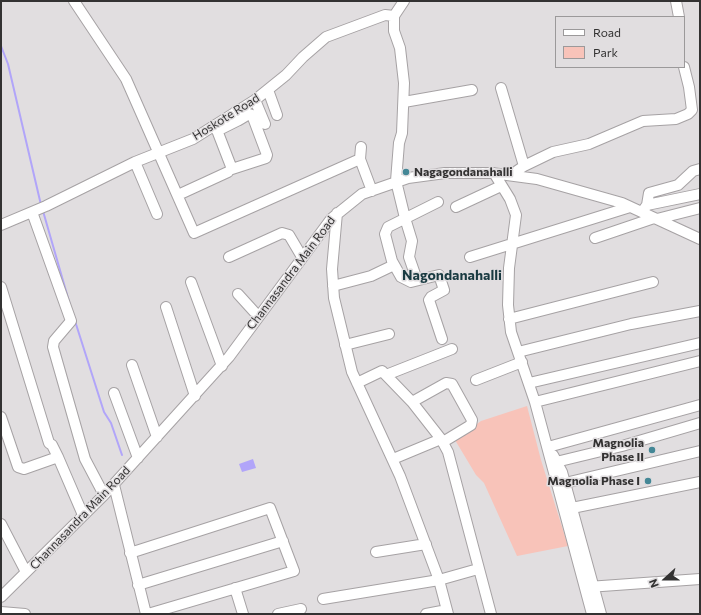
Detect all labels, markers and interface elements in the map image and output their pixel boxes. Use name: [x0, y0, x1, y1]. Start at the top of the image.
legend: [555, 16, 685, 68]
text: Road: [593, 25, 621, 39]
text: Park: [593, 45, 618, 59]
street label: Hoskote Road: [190, 91, 262, 143]
place label: Nagagondanahalli: [414, 165, 513, 179]
marker: Nagagondanahalli: [401, 167, 411, 177]
street label: Channasandra Main Road: [244, 214, 338, 332]
district label: Nagondanahalli: [402, 267, 502, 283]
place label: Magnolia Phase II: [593, 436, 644, 464]
marker: Magnolia Phase II: [647, 445, 657, 455]
street label: Channasandra Main Road: [27, 463, 133, 573]
place label: Magnolia Phase I: [547, 474, 640, 488]
marker: Magnolia Phase I: [643, 476, 653, 486]
north arrow: [645, 559, 685, 599]
text: N: [646, 577, 661, 590]

